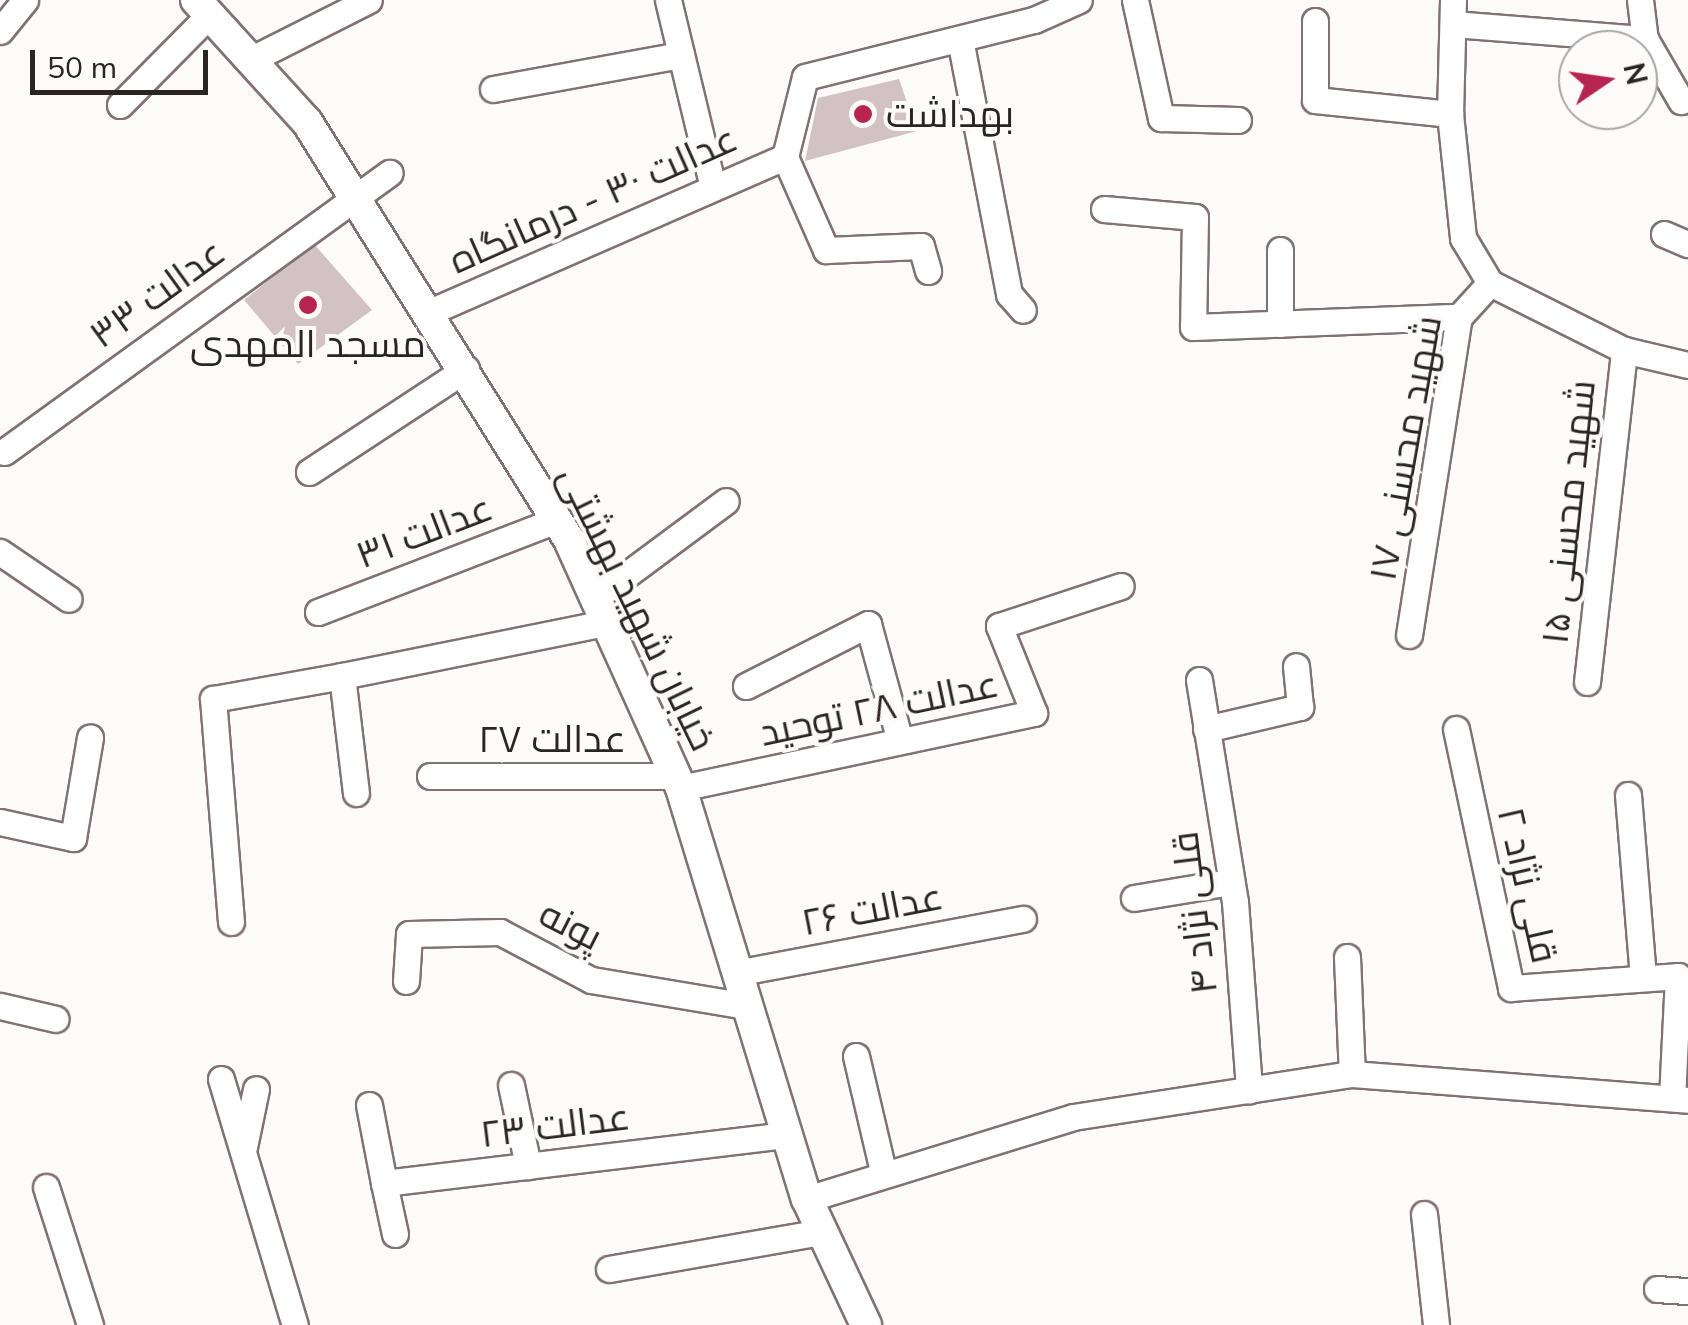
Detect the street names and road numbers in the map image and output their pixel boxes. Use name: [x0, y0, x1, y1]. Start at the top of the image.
street label: عدالت ۳۰ - درمانگاه: [442, 115, 744, 283]
street label: عدالت ۳۳: [81, 229, 233, 357]
street label: شهید محسنی ۱۷: [1359, 312, 1451, 584]
street label: شهید محسنی ۱۵: [1531, 378, 1605, 646]
street label: خیابان شهید بهشتی: [549, 458, 727, 758]
street label: عدالت ۳۱: [350, 484, 498, 578]
street label: عدالت ۲۸ توحید: [756, 660, 1002, 756]
street label: عدالت ۲۷: [478, 716, 626, 762]
street label: قلی نژاد ۲: [1488, 803, 1568, 967]
street label: قلی نژاد ۴: [1161, 829, 1227, 997]
street label: عدالت ۲۶: [798, 873, 946, 945]
street label: پونه: [532, 890, 610, 960]
street label: عدالت ۲۳: [478, 1093, 632, 1157]

